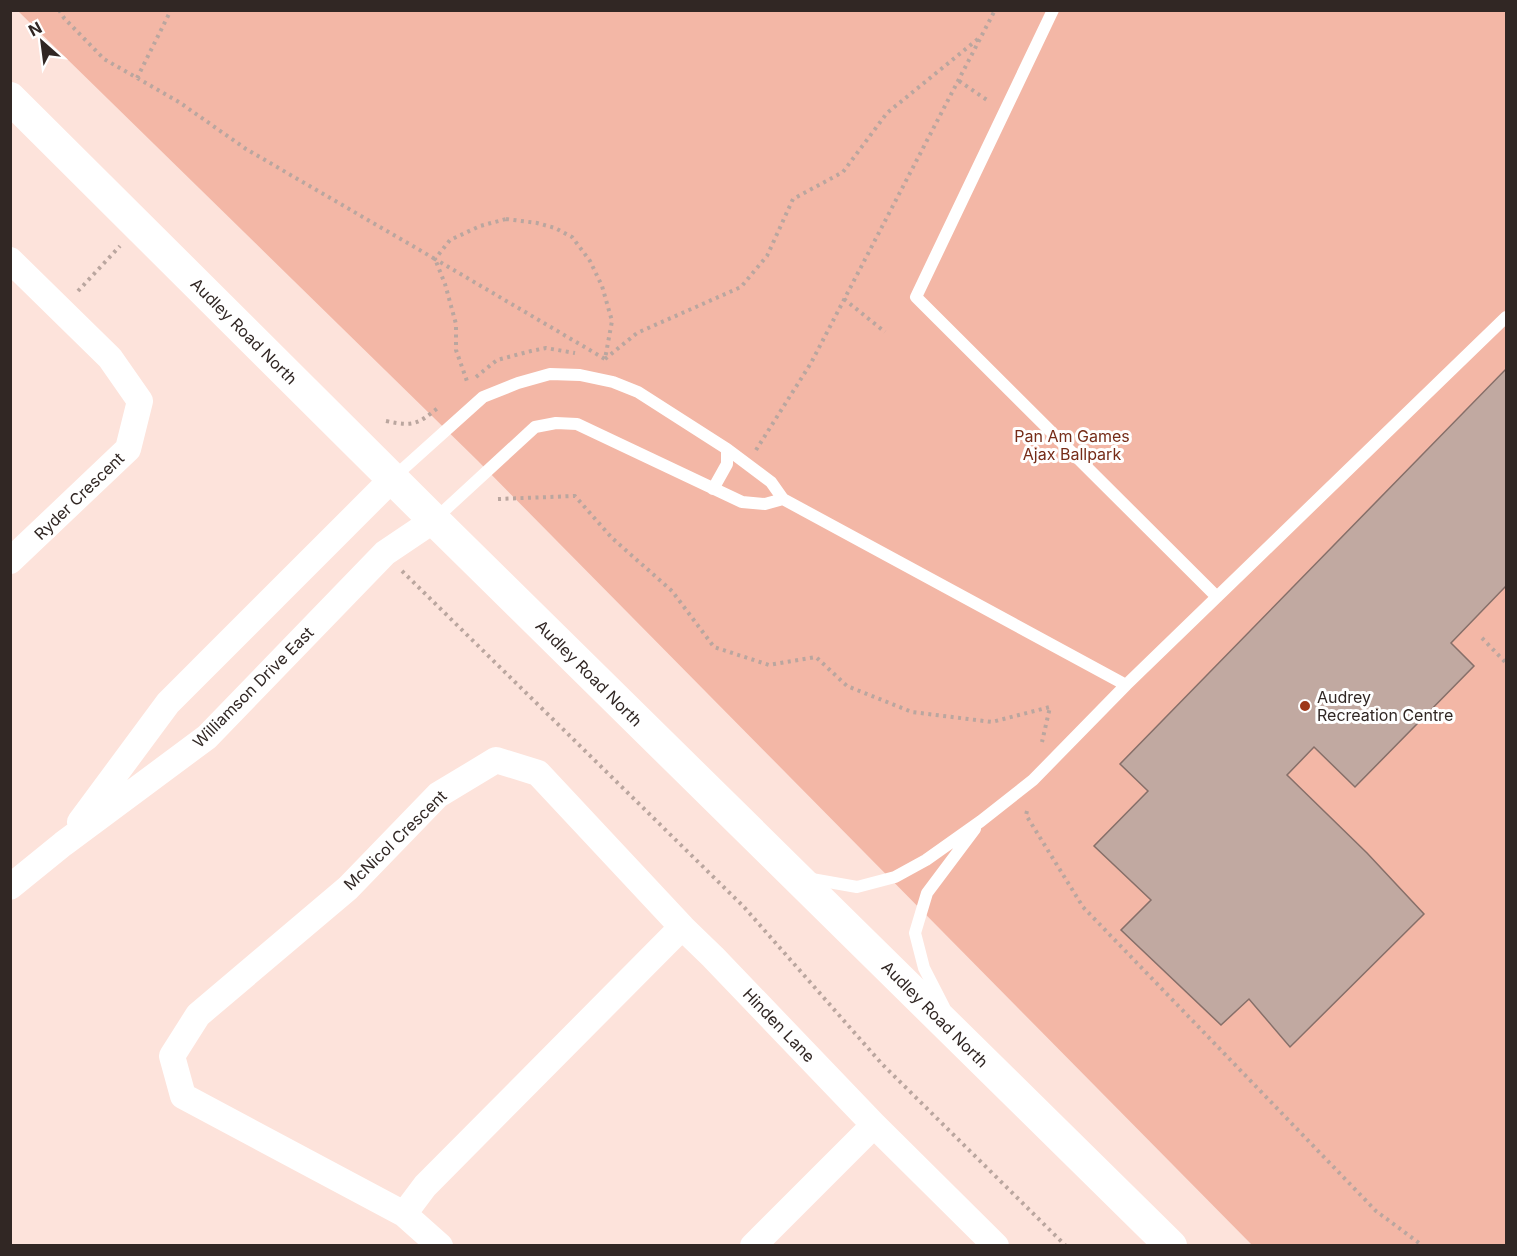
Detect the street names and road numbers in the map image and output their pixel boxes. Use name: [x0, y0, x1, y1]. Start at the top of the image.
street label: Audley Road North: [187, 274, 301, 388]
street label: Ryder Crescent: [30, 448, 128, 544]
street label: Audley Road North: [532, 616, 646, 730]
street label: Williamson Drive East: [188, 622, 318, 752]
street label: McNicol Crescent: [339, 786, 451, 894]
street label: Audley Road North: [878, 957, 992, 1071]
street label: Hinden Lane: [739, 984, 819, 1066]

